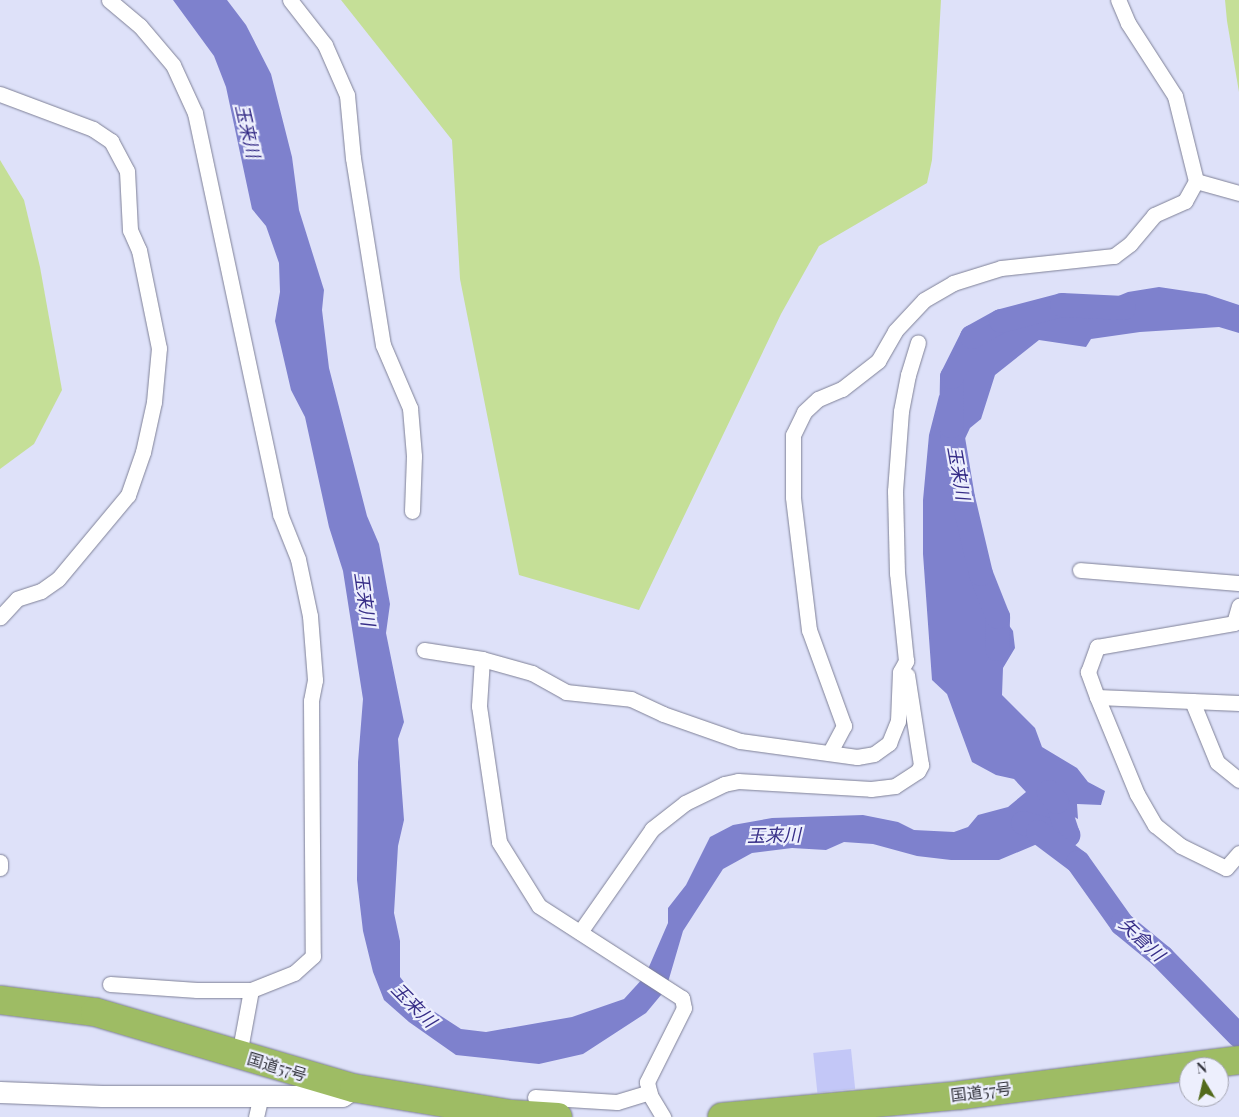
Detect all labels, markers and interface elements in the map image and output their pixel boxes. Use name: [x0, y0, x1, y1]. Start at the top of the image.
water label: 玉来川: [231, 102, 265, 160]
water label: 玉来川: [944, 445, 974, 501]
water label: 玉来川: [351, 571, 379, 627]
water label: 玉来川: [747, 824, 801, 846]
water label: 矢倉川: [1115, 913, 1169, 965]
water label: 玉来川: [387, 978, 441, 1032]
street label: 国道57号: [245, 1049, 309, 1085]
north arrow: [1179, 1057, 1229, 1107]
text: N: [1195, 1058, 1208, 1078]
street label: 国道57号: [949, 1079, 1013, 1105]

